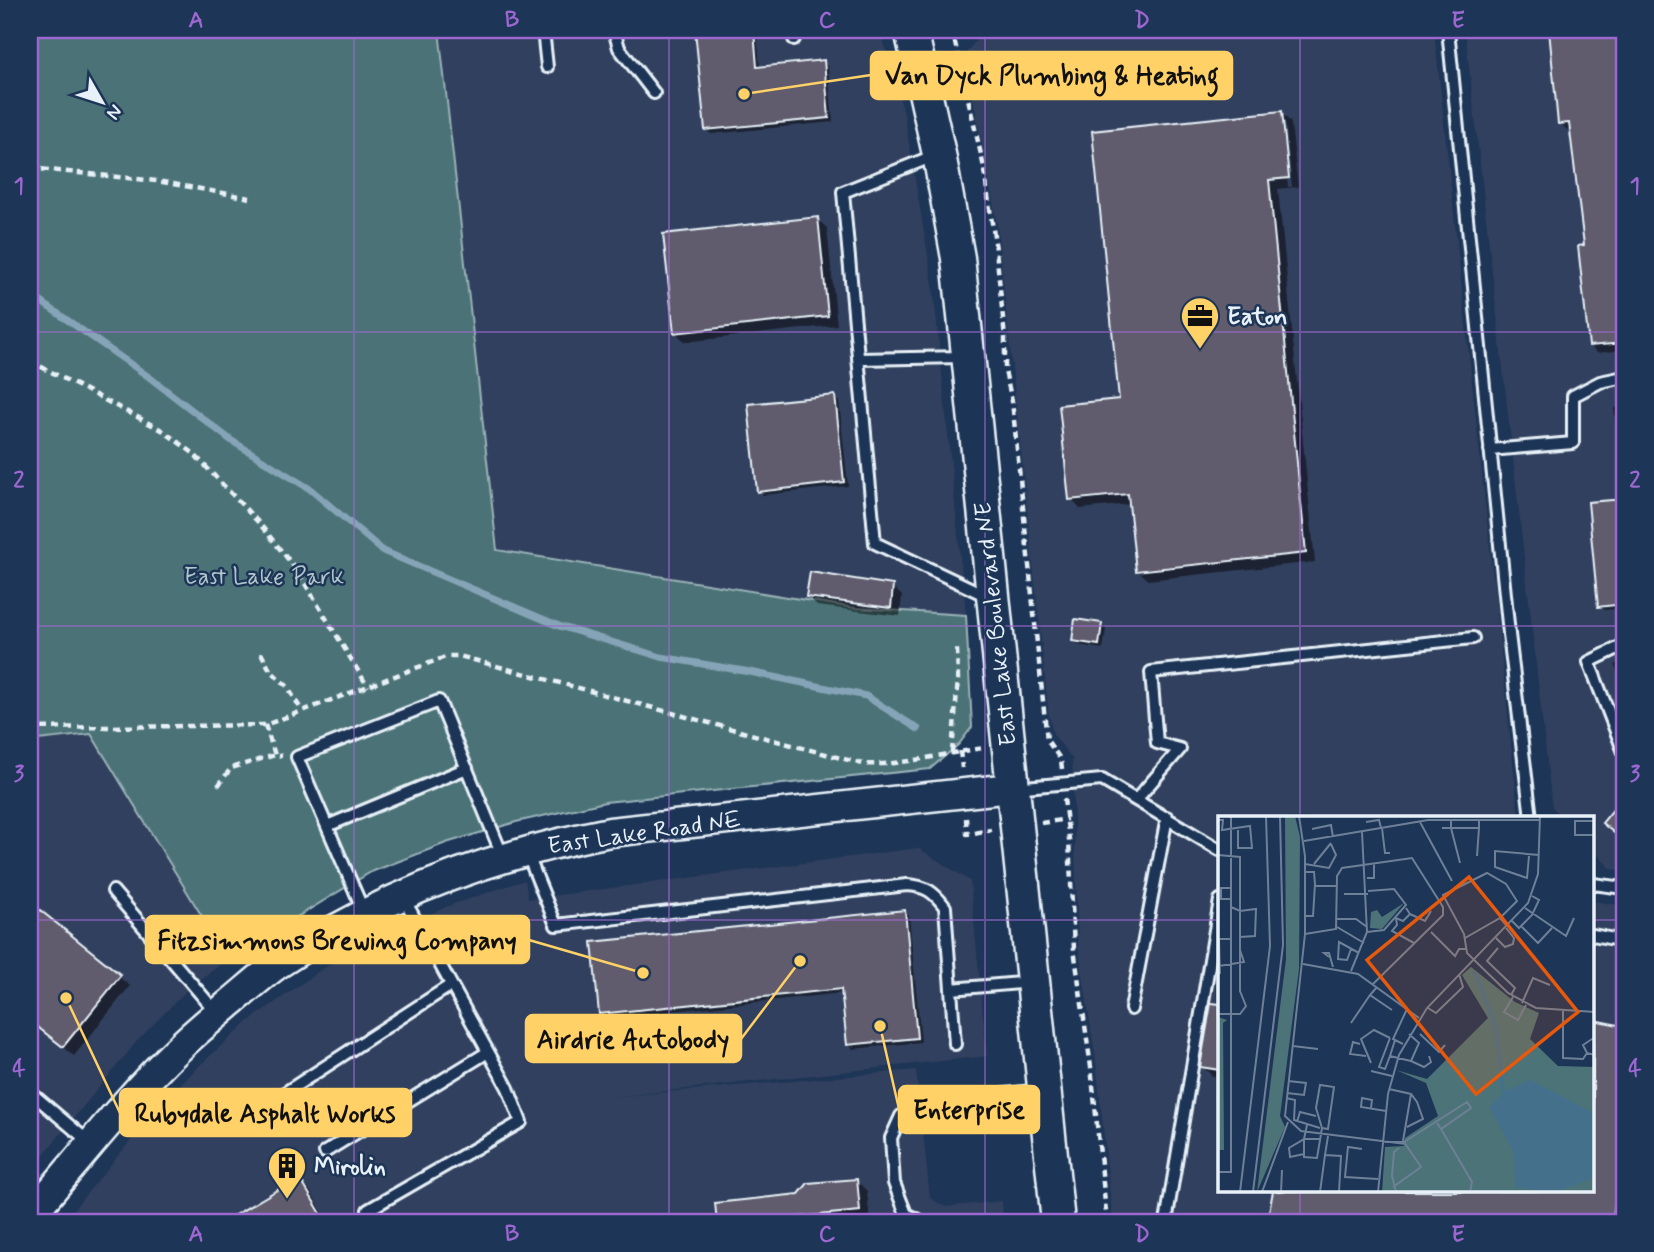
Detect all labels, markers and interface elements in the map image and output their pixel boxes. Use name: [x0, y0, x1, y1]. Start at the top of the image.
text: A: [188, 6, 204, 36]
text: B: [505, 6, 520, 36]
text: C: [819, 6, 836, 36]
text: D: [1134, 6, 1150, 36]
text: E: [1451, 6, 1465, 36]
callout: Van Dyck Plumbing & Heating: [871, 52, 1232, 99]
text: Van Dyck Plumbing & Heating: [885, 60, 1219, 97]
north arrow: [66, 66, 136, 136]
text: N: [100, 99, 128, 125]
text: 1: [14, 172, 24, 202]
text: 1: [1630, 172, 1640, 202]
office icon: Eaton: [1179, 295, 1221, 350]
place label: Eaton: [1227, 302, 1287, 333]
text: 2: [13, 466, 25, 496]
text: 2: [1629, 466, 1641, 496]
street label: East Lake Boulevard NE: [968, 500, 1025, 748]
park label: East Lake Park: [184, 562, 344, 593]
text: 3: [14, 760, 25, 790]
text: 3: [1630, 760, 1641, 790]
street label: East Lake Road NE: [546, 805, 743, 862]
inset map: [1218, 816, 1594, 1192]
callout: Fitzsimmons Brewing Company: [146, 916, 529, 963]
text: Fitzsimmons Brewing Company: [157, 925, 517, 960]
callout: Airdrie Autobody: [526, 1015, 741, 1062]
text: Airdrie Autobody: [537, 1024, 729, 1058]
text: 4: [12, 1054, 26, 1084]
text: 4: [1628, 1054, 1642, 1084]
callout: Enterprise: [899, 1086, 1039, 1133]
callout: Rubydale Asphalt Works: [120, 1089, 411, 1136]
text: Enterprise: [913, 1094, 1025, 1128]
text: Rubydale Asphalt Works: [134, 1098, 396, 1132]
building icon: Mirolin: [266, 1145, 308, 1200]
place label: Mirolin: [314, 1152, 386, 1183]
text: A: [188, 1220, 204, 1250]
text: B: [505, 1220, 520, 1250]
text: C: [819, 1220, 836, 1250]
text: D: [1134, 1220, 1150, 1250]
text: E: [1451, 1220, 1465, 1250]

